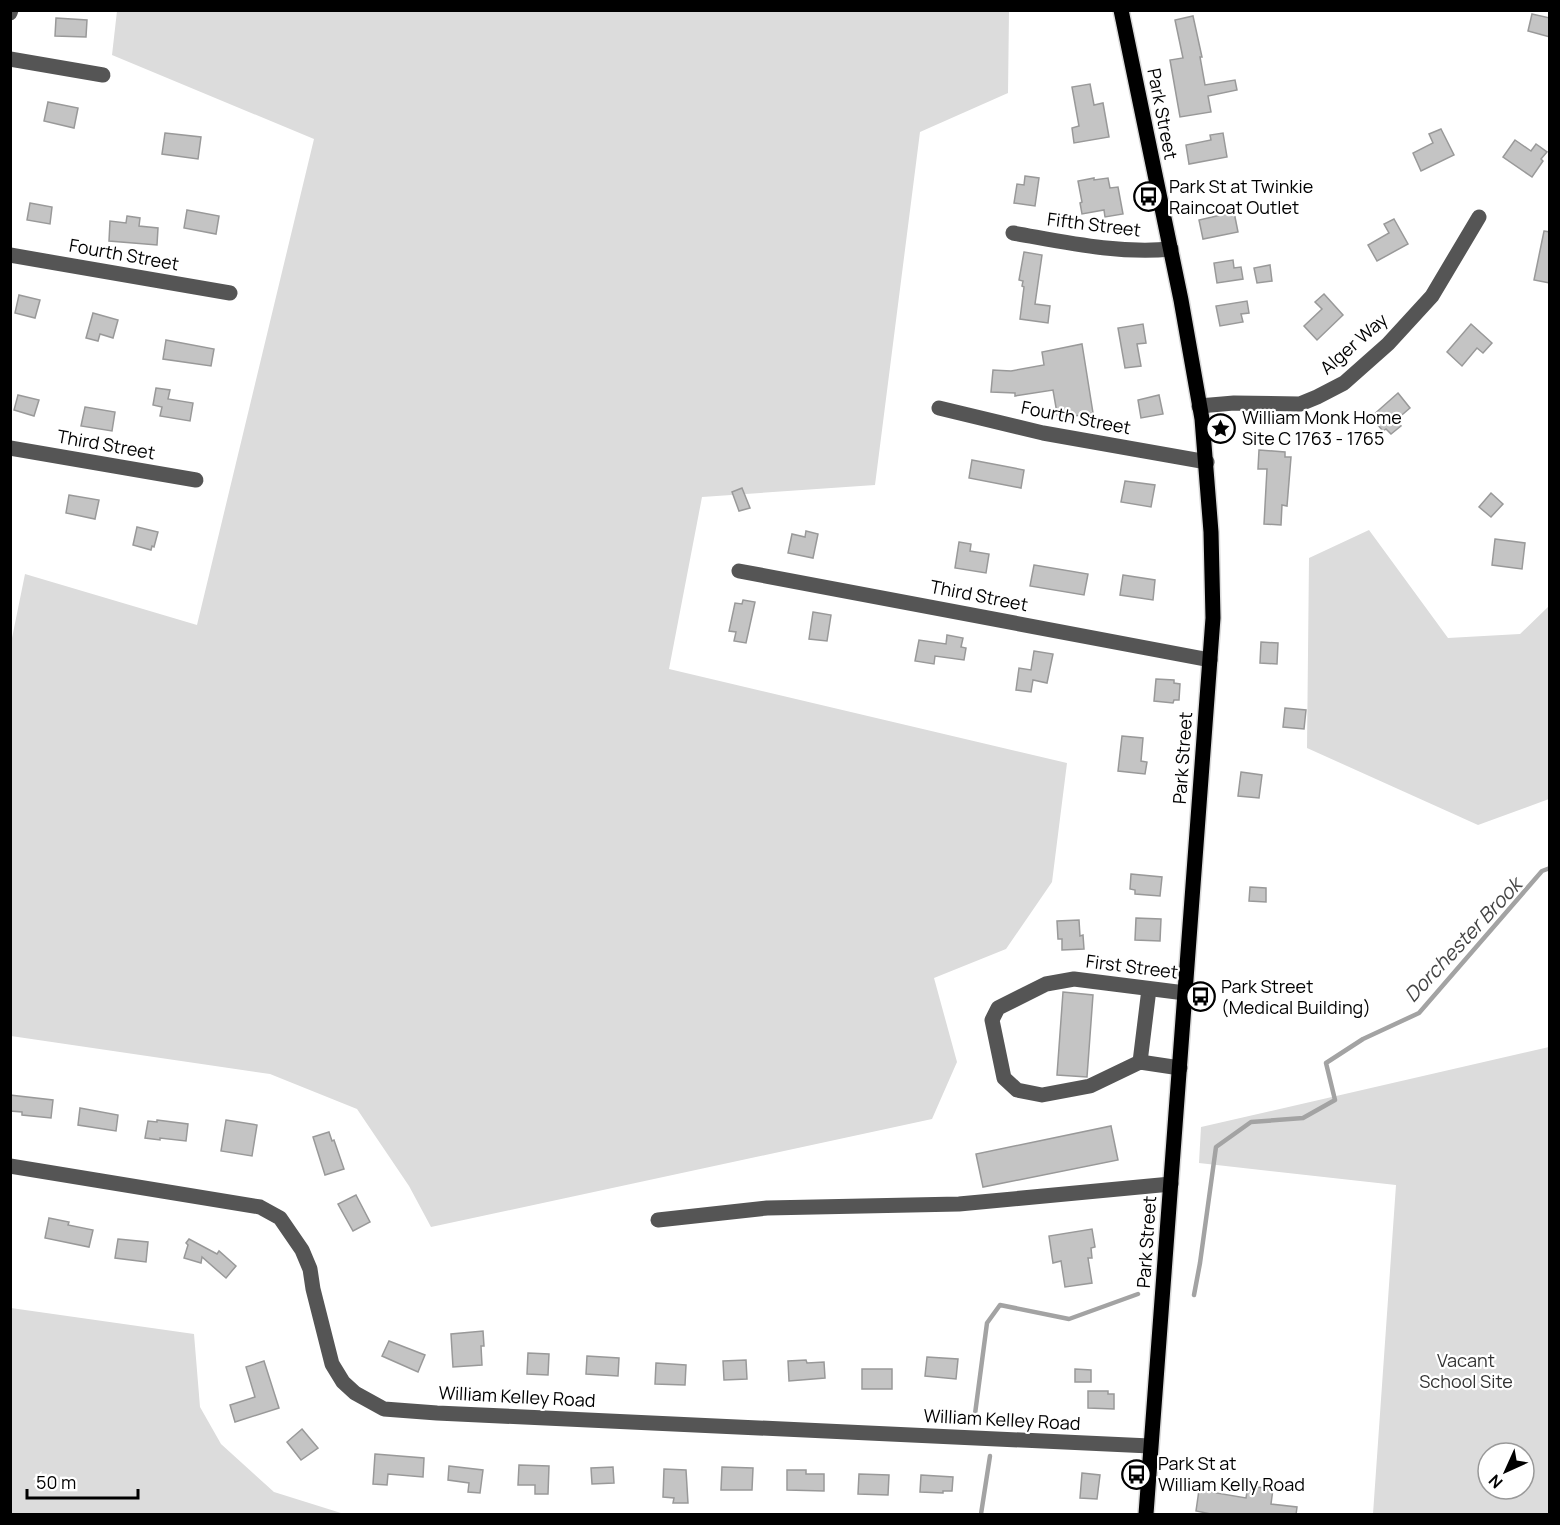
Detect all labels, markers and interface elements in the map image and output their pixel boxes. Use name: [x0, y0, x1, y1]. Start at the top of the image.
street label: Park Street: [1142, 66, 1184, 161]
place label: Park St at Twinkie Raincoat Outlet: [1169, 174, 1313, 219]
bus stop icon: Park St at Twinkie Raincoat Outlet: [1132, 181, 1164, 213]
street label: Fifth Street: [1046, 206, 1142, 242]
street label: Fourth Street: [67, 233, 181, 275]
street label: Alger Way: [1315, 307, 1392, 379]
street label: Fourth Street: [1019, 395, 1133, 439]
place label: William Monk Home Site C 1763 - 1765: [1242, 405, 1402, 450]
place icon: William Monk Home Site C 1763 - 1765: [1205, 412, 1237, 444]
street label: Third Street: [55, 424, 157, 464]
street label: Third Street: [928, 574, 1030, 616]
street label: Park Street: [1167, 711, 1197, 805]
water label: Dorchester Brook: [1398, 869, 1529, 1008]
street label: First Street: [1085, 948, 1180, 984]
place label: Park Street (Medical Building): [1221, 974, 1371, 1019]
bus stop icon: Park Street (Medical Building): [1184, 981, 1216, 1013]
street label: Park Street: [1131, 1195, 1161, 1289]
park label: Vacant School Site: [1419, 1348, 1513, 1393]
street label: William Kelley Road: [438, 1380, 596, 1412]
street label: William Kelley Road: [923, 1403, 1081, 1435]
north arrow: [1476, 1441, 1536, 1501]
place label: Park St at William Kelly Road: [1158, 1451, 1305, 1496]
bus stop icon: Park St at William Kelly Road: [1121, 1458, 1153, 1490]
scale bar: [27, 1462, 138, 1500]
text: 50 m: [36, 1470, 76, 1494]
text: N: [1484, 1470, 1507, 1493]

